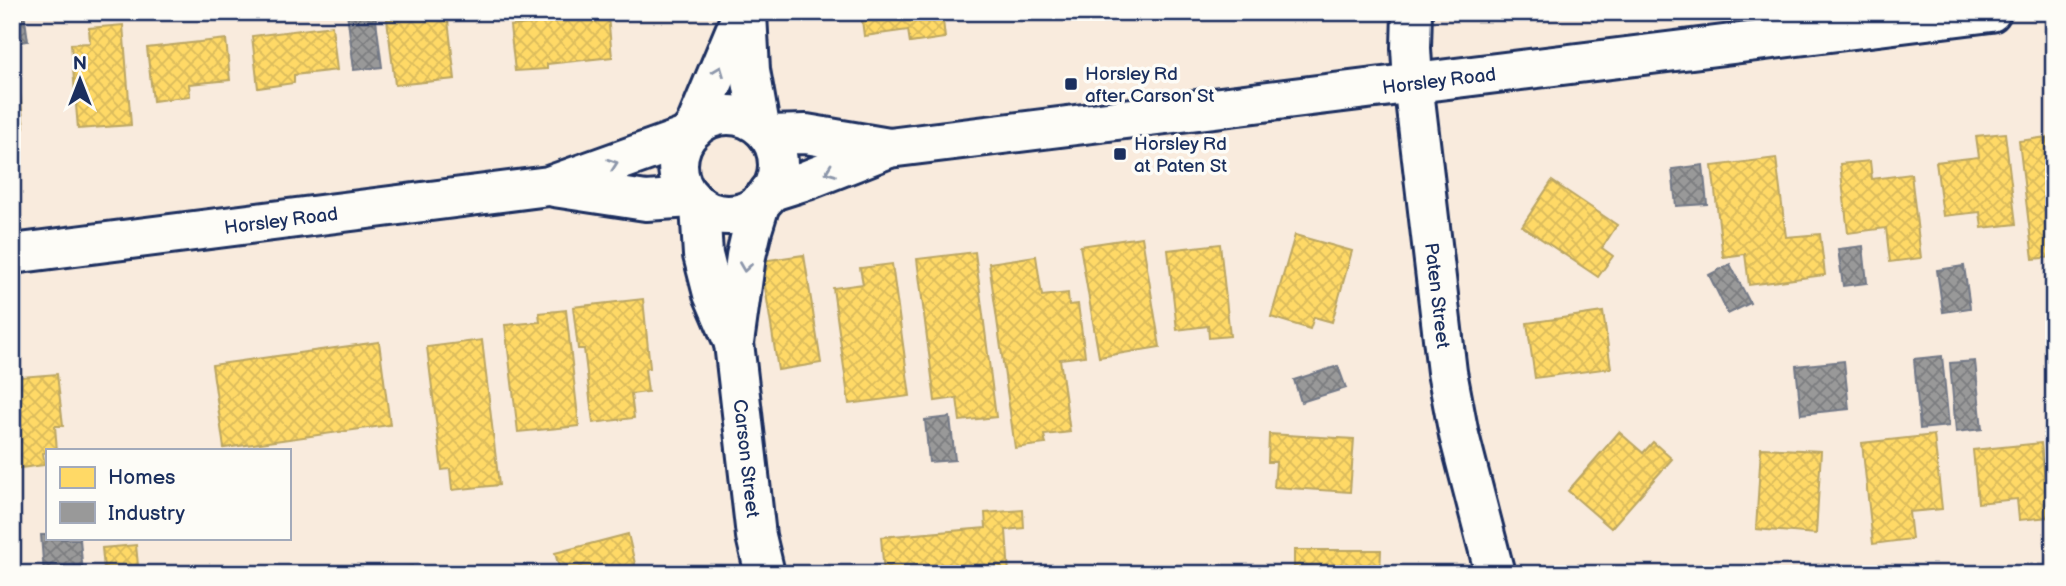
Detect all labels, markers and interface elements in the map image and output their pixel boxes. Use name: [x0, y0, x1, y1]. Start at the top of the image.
north arrow: [46, 46, 116, 116]
text: N: [73, 53, 87, 76]
place label: Horsley Rd after Carson St: [1085, 63, 1214, 108]
street label: Horsley Road: [1381, 63, 1497, 100]
one-way arrow: [710, 65, 724, 77]
marker: Horsley Rd after Carson St: [1063, 76, 1079, 92]
place label: Horsley Rd at Paten St: [1134, 133, 1227, 178]
marker: Horsley Rd at Paten St: [1112, 146, 1128, 162]
one-way arrow: [607, 158, 619, 172]
one-way arrow: [824, 163, 836, 177]
street label: Horsley Road: [223, 203, 339, 240]
street label: Paten Street: [1419, 242, 1454, 350]
one-way arrow: [737, 261, 752, 273]
street label: Carson Street: [727, 398, 764, 519]
legend: [46, 449, 290, 540]
text: Homes: [108, 465, 176, 490]
text: Industry: [108, 501, 186, 526]

